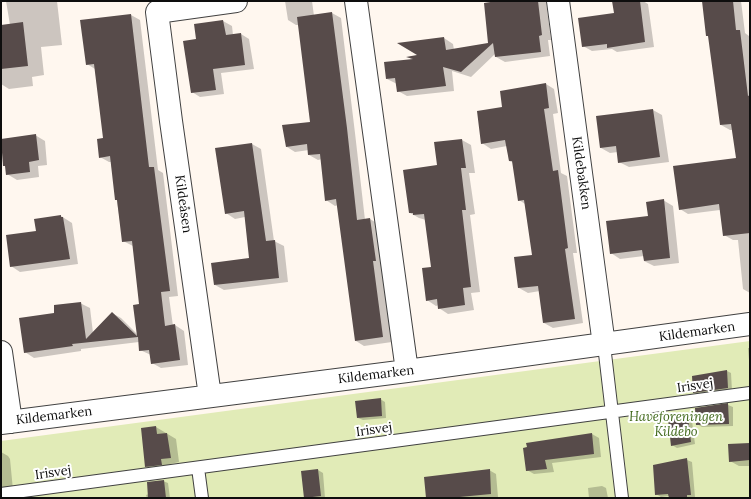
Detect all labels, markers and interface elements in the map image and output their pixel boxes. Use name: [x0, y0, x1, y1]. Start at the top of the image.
street label: Kildebakken: [568, 135, 594, 211]
street label: Kildeåsen: [171, 174, 195, 234]
street label: Kildemarken: [658, 319, 736, 345]
street label: Kildemarken: [337, 363, 415, 387]
street label: Irisvej: [676, 376, 714, 396]
street label: Kildemarken: [15, 404, 93, 428]
park label: Haveforeningen Kildebo: [629, 409, 723, 440]
street label: Irisvej: [355, 420, 393, 440]
street label: Irisvej: [34, 463, 72, 483]

